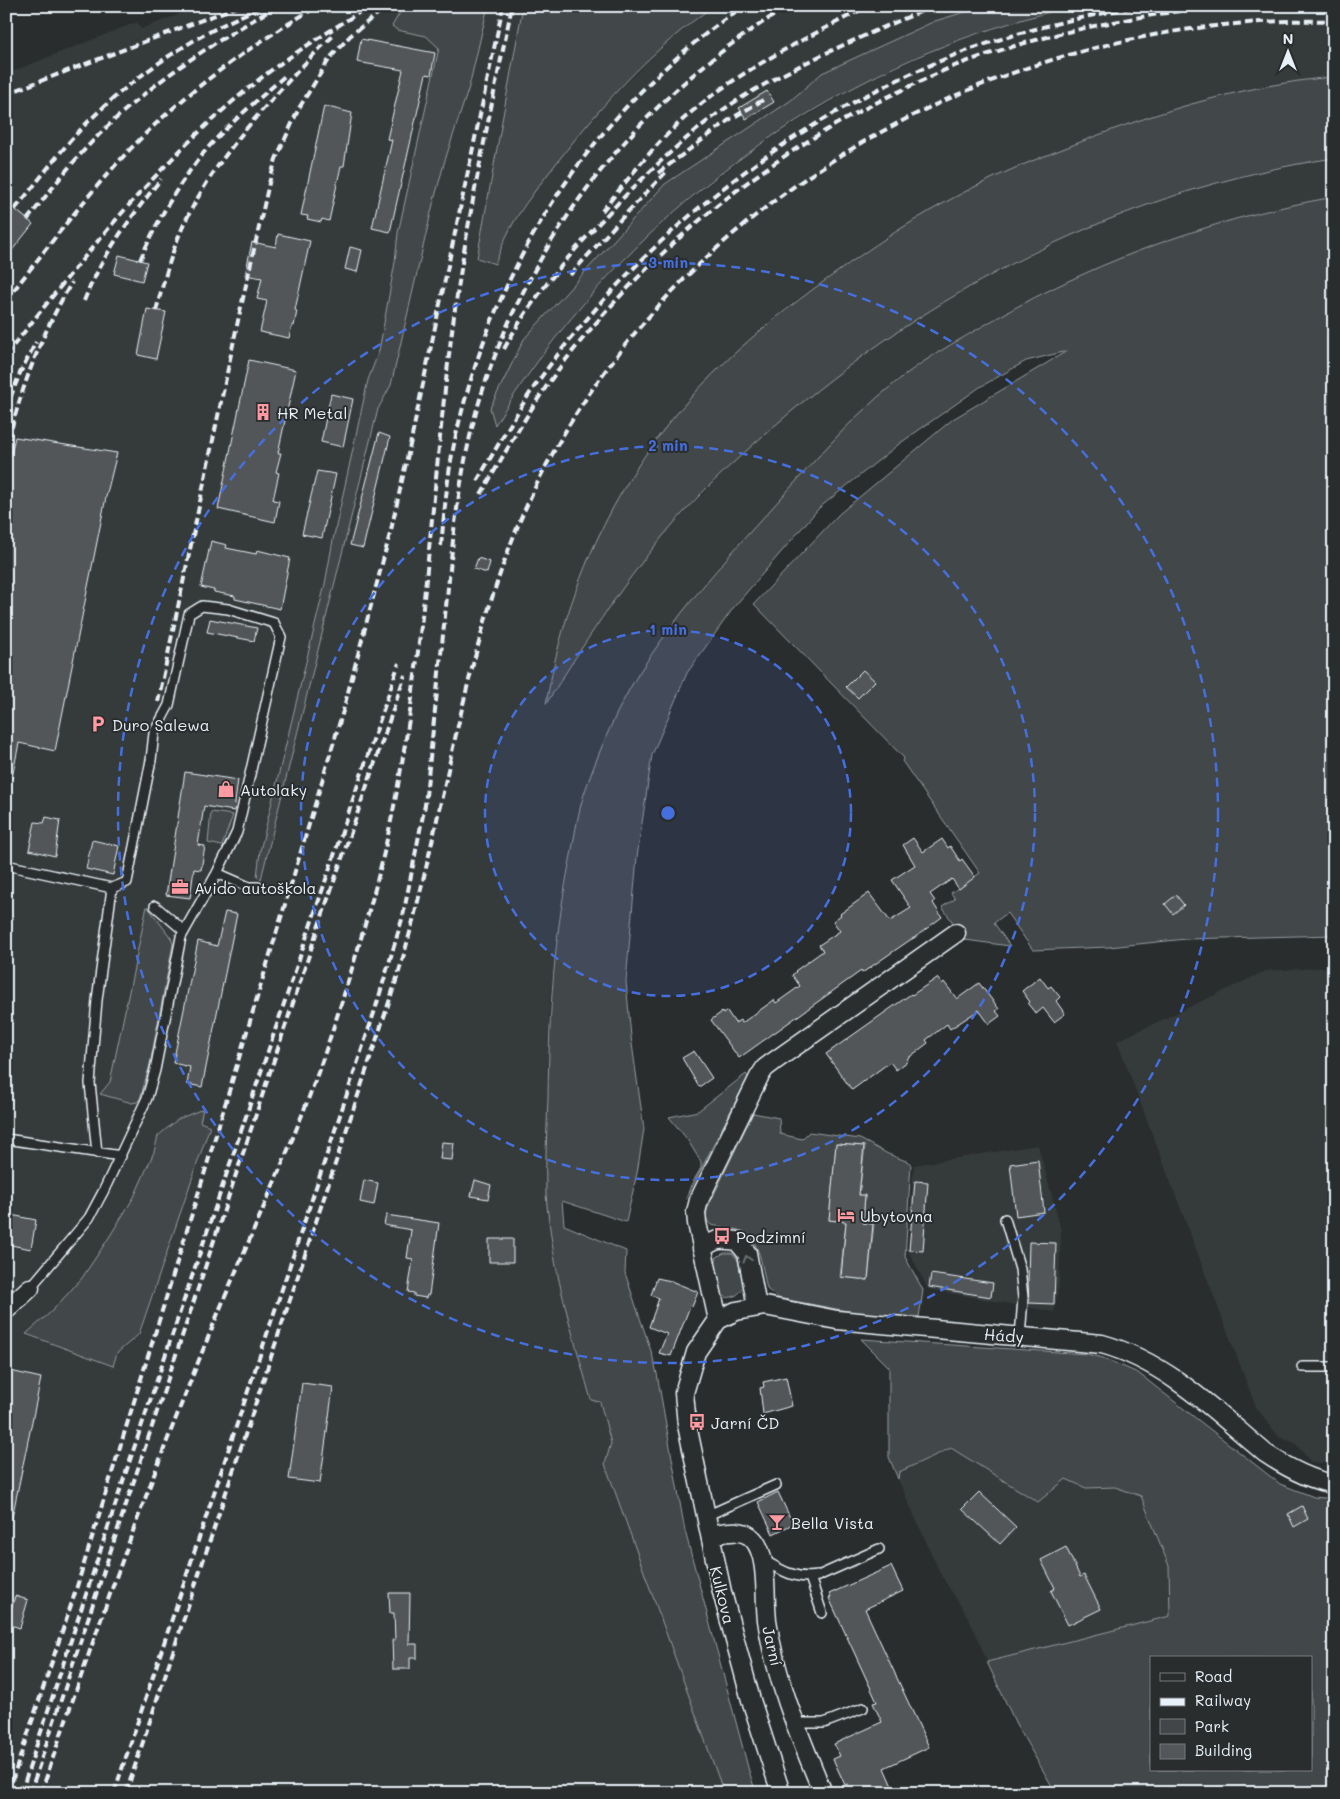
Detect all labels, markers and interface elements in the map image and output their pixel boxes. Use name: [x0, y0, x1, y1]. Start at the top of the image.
north arrow: [1262, 28, 1312, 78]
text: N: [1283, 29, 1293, 48]
text: 3 min: [648, 252, 688, 272]
building icon: HR Metal: [253, 402, 273, 422]
place label: HR Metal: [277, 402, 347, 423]
text: 2 min: [648, 435, 688, 455]
text: 1 min: [649, 619, 687, 639]
parking icon: Duro Salewa: [88, 714, 108, 734]
place label: Duro Salewa: [112, 714, 210, 735]
shop icon: Autolaky: [216, 779, 236, 799]
place label: Autolaky: [240, 779, 307, 800]
centre of rings: [659, 804, 677, 822]
office icon: Avido autoškola: [170, 877, 190, 897]
place label: Avido autoškola: [194, 877, 317, 898]
hotel icon: Ubytovna: [836, 1205, 856, 1225]
place label: Ubytovna: [860, 1205, 933, 1226]
bus stop icon: Podzimní: [712, 1226, 732, 1246]
place label: Podzimní: [736, 1226, 806, 1247]
one-way arrow: [742, 1255, 753, 1264]
street label: Hády: [983, 1323, 1025, 1347]
bus stop icon: Jarní ČD: [687, 1412, 707, 1432]
place label: Jarní ČD: [711, 1412, 779, 1433]
bar icon: Bella Vista: [767, 1512, 787, 1532]
place label: Bella Vista: [791, 1512, 874, 1533]
street label: Kulkova: [706, 1564, 740, 1626]
street label: Jarní: [758, 1624, 788, 1668]
legend: [1150, 1656, 1312, 1772]
text: Road: [1195, 1666, 1232, 1686]
text: Railway: [1195, 1690, 1251, 1710]
text: Park: [1195, 1716, 1229, 1736]
text: Building: [1195, 1740, 1252, 1760]

